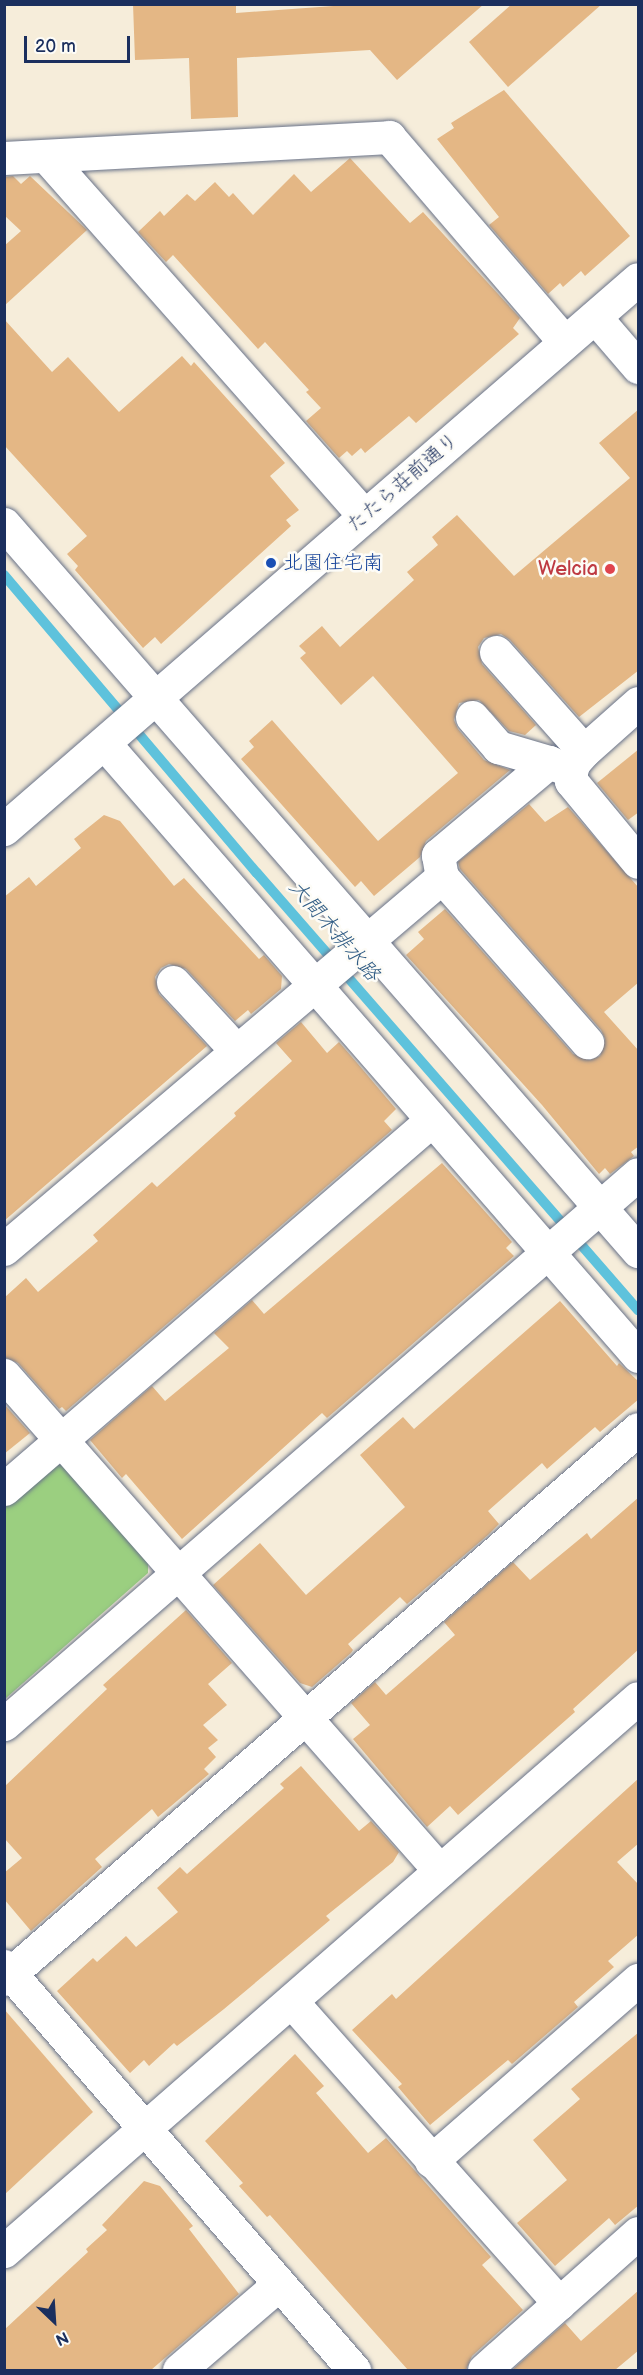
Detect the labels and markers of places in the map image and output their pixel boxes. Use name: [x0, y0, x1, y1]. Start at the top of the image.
place label: 北園住宅南: [283, 551, 383, 575]
marker: 北園住宅南: [264, 556, 278, 570]
place label: Welcia: [538, 557, 598, 581]
marker: Welcia: [603, 562, 617, 576]

